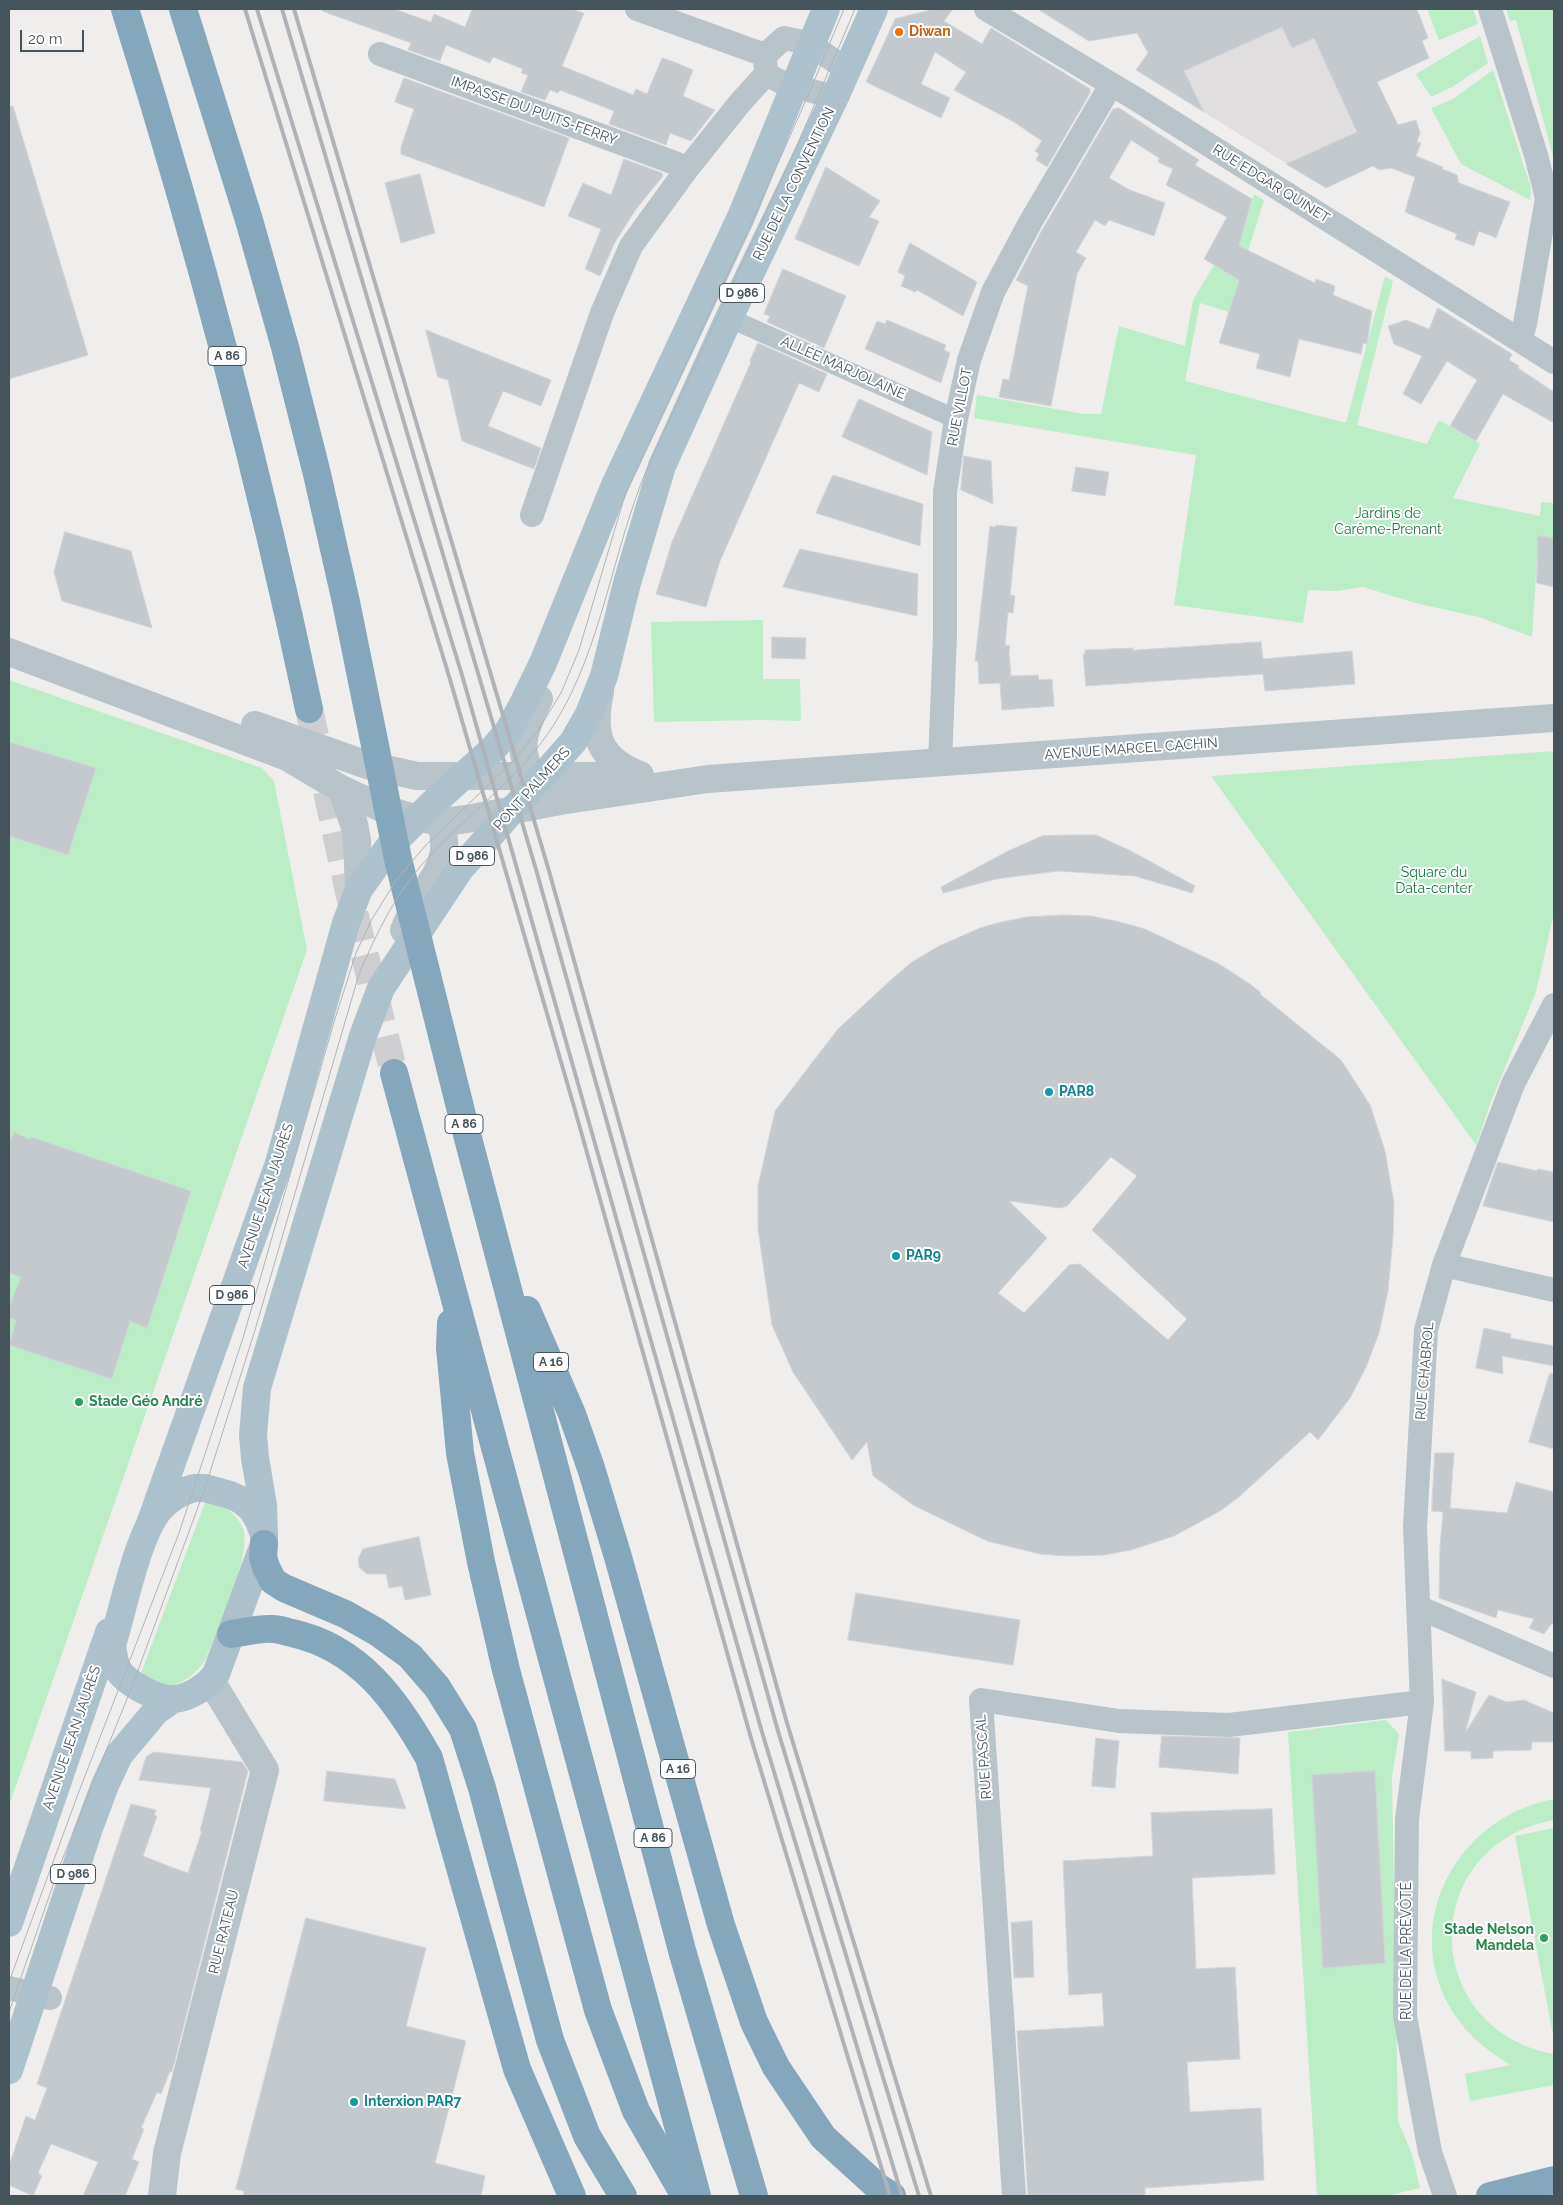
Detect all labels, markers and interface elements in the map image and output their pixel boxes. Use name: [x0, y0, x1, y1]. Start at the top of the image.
scale bar: [22, 20, 86, 52]
place label: Diwan: [909, 24, 951, 40]
marker: Diwan: [893, 26, 905, 38]
text: 20 m: [28, 30, 63, 48]
street label: IMPASSE DU PUITS-FERRY: [449, 73, 619, 149]
street label: RUE DE LA CONVENTION: [750, 105, 838, 263]
street label: RUE EDGAR QUINET: [1209, 141, 1333, 227]
road number: D 986: [720, 284, 764, 302]
street label: ALLÉE MARJOLAINE: [778, 333, 908, 403]
road number: A 86: [208, 346, 246, 366]
street label: RUE VILLOT: [944, 366, 976, 448]
park label: Jardins de Carême-Prenant: [1334, 506, 1442, 538]
street label: AVENUE MARCEL CACHIN: [1044, 735, 1218, 763]
street label: PONT PALMERS: [490, 744, 574, 834]
road number: D 986: [450, 846, 494, 866]
park label: Square du Data-center: [1395, 865, 1473, 898]
place label: PAR8: [1059, 1084, 1094, 1100]
marker: PAR8: [1043, 1086, 1055, 1098]
road number: A 86: [445, 1114, 483, 1134]
street label: AVENUE JEAN JAURÈS: [235, 1121, 297, 1271]
place label: PAR9: [906, 1248, 941, 1264]
marker: PAR9: [890, 1250, 902, 1262]
road number: D 986: [210, 1286, 254, 1304]
street label: RUE CHABROL: [1412, 1321, 1438, 1421]
road number: A 16: [534, 1352, 568, 1371]
place label: Stade Géo André: [89, 1394, 203, 1410]
marker: Stade Géo André: [73, 1396, 85, 1408]
street label: AVENUE JEAN JAURÈS: [39, 1664, 105, 1812]
street label: RUE PASCAL: [973, 1714, 995, 1800]
road number: A 16: [660, 1760, 696, 1778]
road number: A 86: [634, 1829, 672, 1848]
road number: D 986: [50, 1865, 96, 1884]
street label: RUE DE LA PRÉVÔTÉ: [1399, 1882, 1415, 2020]
street label: RUE RATEAU: [205, 1888, 243, 1976]
place label: Stade Nelson Mandela: [1444, 1922, 1534, 1954]
marker: Stade Nelson Mandela: [1538, 1932, 1550, 1944]
place label: Interxion PAR7: [364, 2094, 461, 2110]
marker: Interxion PAR7: [348, 2096, 360, 2108]

